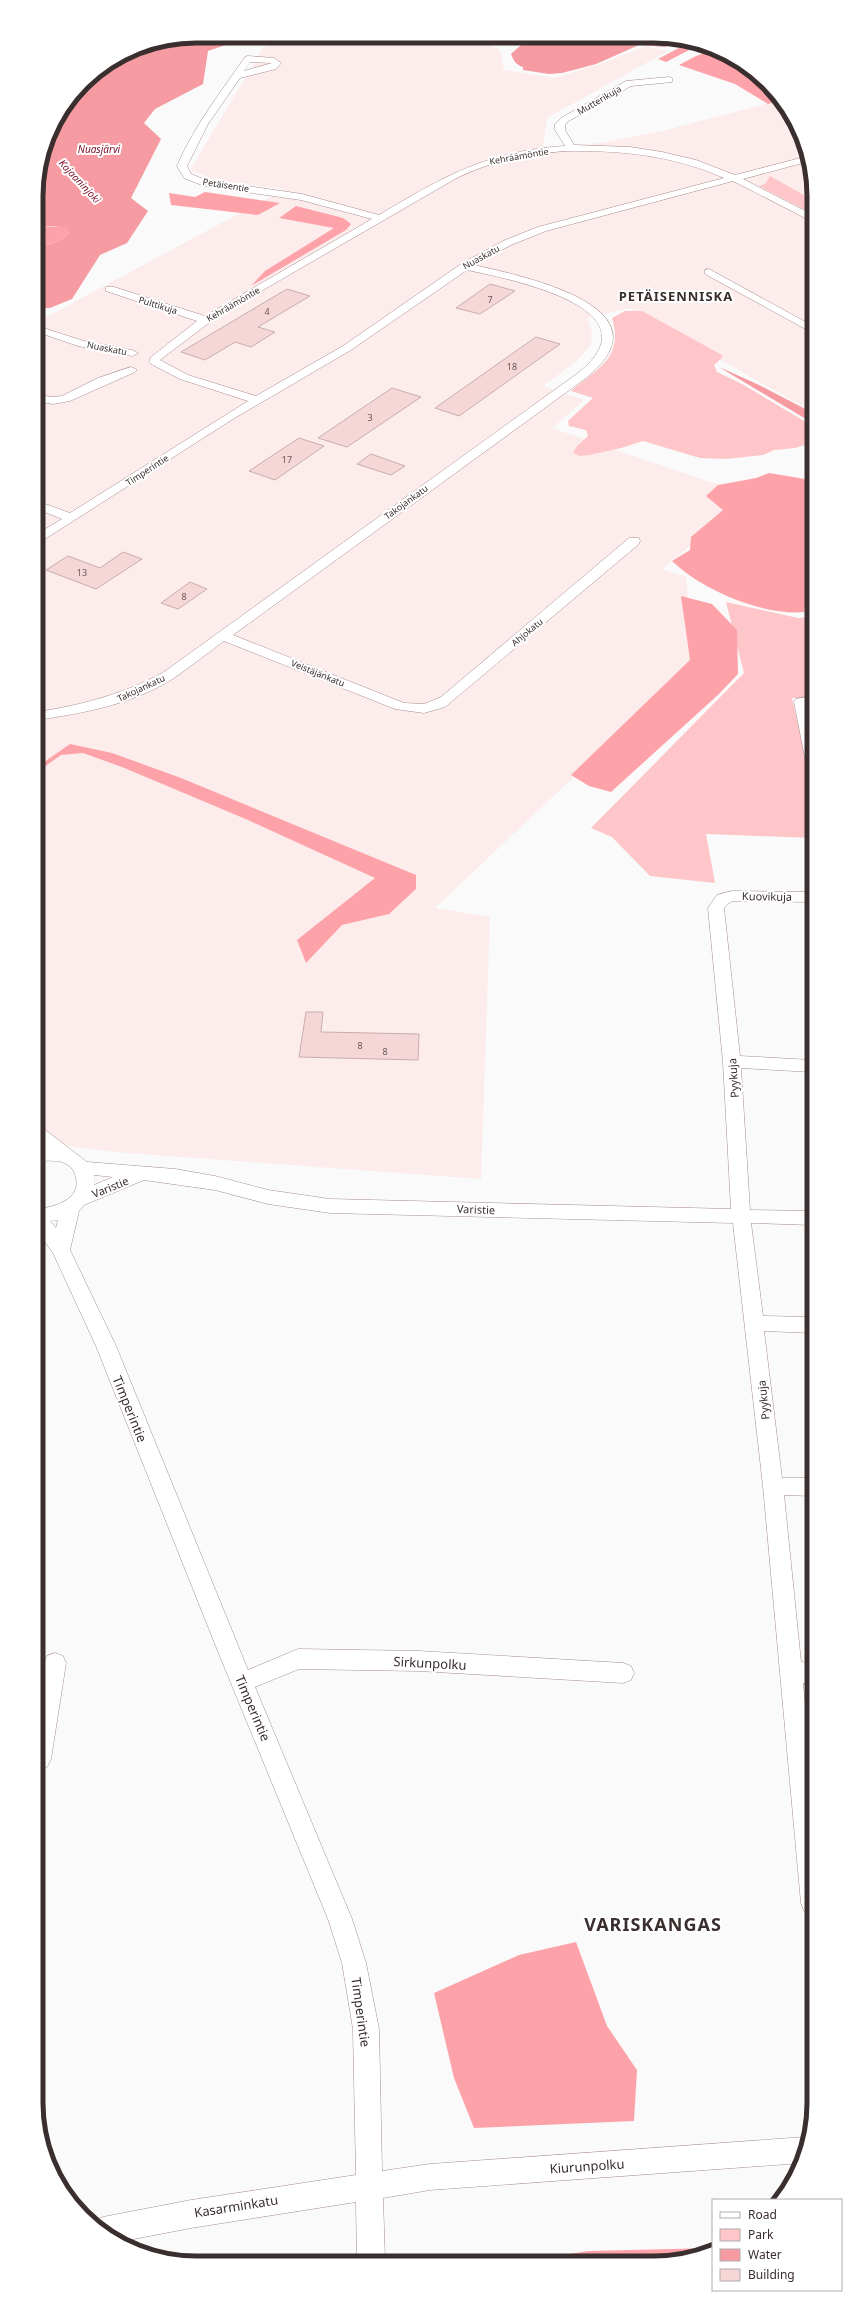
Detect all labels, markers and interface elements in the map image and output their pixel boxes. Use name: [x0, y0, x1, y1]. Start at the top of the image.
street label: Mutterikuja: [574, 82, 624, 118]
water label: Nuasjärvi: [78, 142, 121, 156]
street label: Kehräämöntie: [488, 144, 550, 168]
water label: Kajaaninjoki: [56, 156, 104, 206]
street label: Petäisentie: [202, 175, 250, 195]
street label: Nuaskatu: [460, 242, 502, 272]
street label: Kehräämöntie: [204, 283, 262, 325]
district label: PETÄISENNISKA: [619, 287, 733, 305]
street label: Pulttikuja: [137, 293, 179, 317]
house number: 7: [487, 293, 493, 306]
house number: 4: [264, 305, 270, 318]
street label: Nuaskatu: [86, 338, 128, 358]
house number: 18: [507, 360, 517, 373]
house number: 3: [367, 411, 373, 424]
street label: Timperintie: [123, 451, 171, 489]
house number: 17: [282, 453, 292, 466]
street label: Takojankatu: [381, 482, 431, 522]
house number: 13: [77, 566, 87, 579]
house number: 8: [181, 590, 187, 603]
street label: Ahjokatu: [508, 615, 546, 649]
street label: Veistäjänkatu: [289, 656, 347, 690]
street label: Takojankatu: [115, 671, 167, 705]
street label: Kuovikuja: [742, 888, 792, 904]
house number: 8: [357, 1039, 363, 1052]
house number: 8: [382, 1045, 388, 1058]
street label: Pyykuja: [724, 1058, 742, 1098]
street label: Varistie: [89, 1173, 131, 1201]
street label: Varistie: [457, 1201, 495, 1217]
street label: Timperintie: [109, 1373, 151, 1445]
street label: Pyykuja: [753, 1380, 773, 1420]
street label: Sirkunpolku: [393, 1652, 467, 1674]
street label: Timperintie: [231, 1672, 275, 1744]
district label: VARISKANGAS: [584, 1912, 722, 1936]
street label: Timperintie: [347, 1976, 375, 2048]
street label: Kiurunpolku: [549, 2154, 625, 2178]
street label: Kasarminkatu: [193, 2190, 279, 2222]
legend: [712, 2199, 842, 2291]
text: Road: [748, 2206, 777, 2223]
text: Park: [748, 2226, 774, 2243]
text: Water: [748, 2246, 782, 2263]
text: Building: [748, 2266, 795, 2283]

